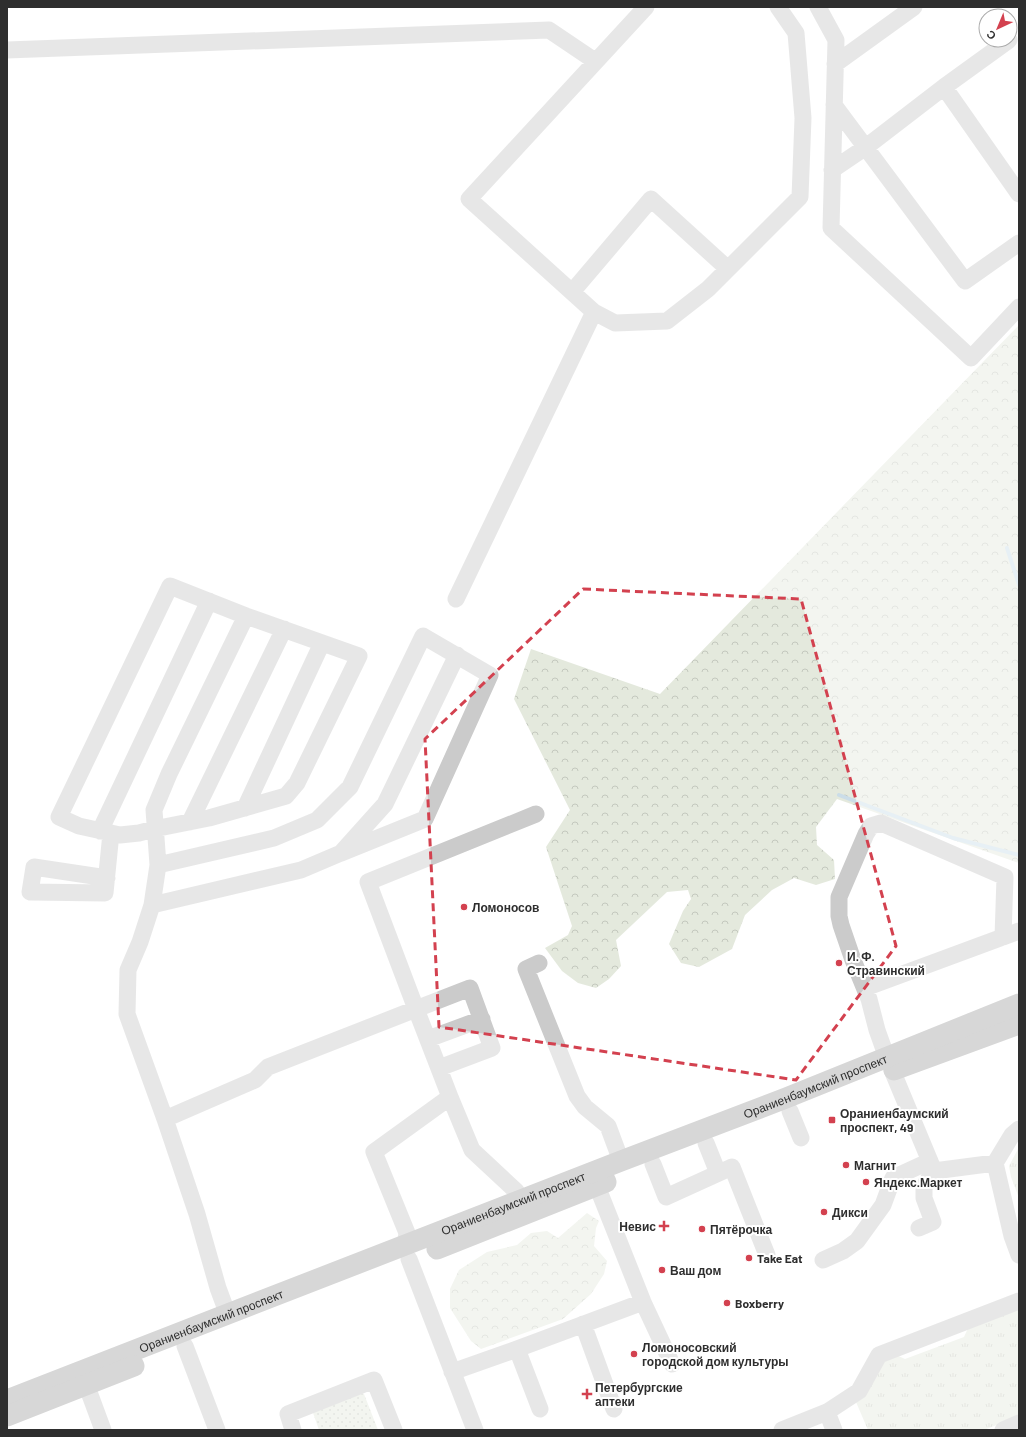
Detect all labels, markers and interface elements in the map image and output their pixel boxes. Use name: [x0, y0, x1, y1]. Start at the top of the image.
north arrow: [978, 8, 1018, 48]
text: С: [983, 28, 998, 43]
place label: Ломоносов: [472, 900, 539, 914]
marker: Ломоносов: [459, 902, 469, 912]
place label: И. Ф. Стравинский: [847, 949, 925, 978]
marker: И. Ф. Стравинский: [834, 958, 844, 968]
street label: Ораниенбаумский проспект: [741, 1051, 890, 1121]
place label: Ораниенбаумский проспект, 49: [840, 1106, 949, 1135]
marker: Ораниенбаумский проспект, 49: [827, 1115, 837, 1125]
place label: Магнит: [854, 1158, 896, 1172]
marker: Магнит: [841, 1160, 851, 1170]
street label: Ораниенбаумский проспект: [439, 1168, 588, 1237]
place label: Яндекс.Маркет: [874, 1175, 963, 1190]
marker: Яндекс.Маркет: [861, 1177, 871, 1187]
place label: Дикси: [832, 1205, 868, 1220]
marker: Дикси: [819, 1207, 829, 1217]
place label: Невис: [619, 1219, 656, 1233]
marker: Невис: [659, 1221, 669, 1231]
place label: Пятёрочка: [710, 1222, 773, 1237]
marker: Пятёрочка: [697, 1224, 707, 1234]
place label: Take Eat: [757, 1251, 803, 1265]
marker: Take Eat: [744, 1253, 754, 1263]
place label: Ваш дом: [670, 1263, 722, 1278]
marker: Ваш дом: [657, 1265, 667, 1275]
street label: Ораниенбаумский проспект: [137, 1286, 286, 1355]
place label: Boxberry: [735, 1296, 784, 1310]
marker: Boxberry: [722, 1298, 732, 1308]
place label: Ломоносовский городской дом культуры: [642, 1340, 789, 1369]
marker: Ломоносовский городской дом культуры: [629, 1349, 639, 1359]
place label: Петербургские аптеки: [595, 1380, 683, 1408]
marker: Петербургские аптеки: [582, 1389, 592, 1399]

